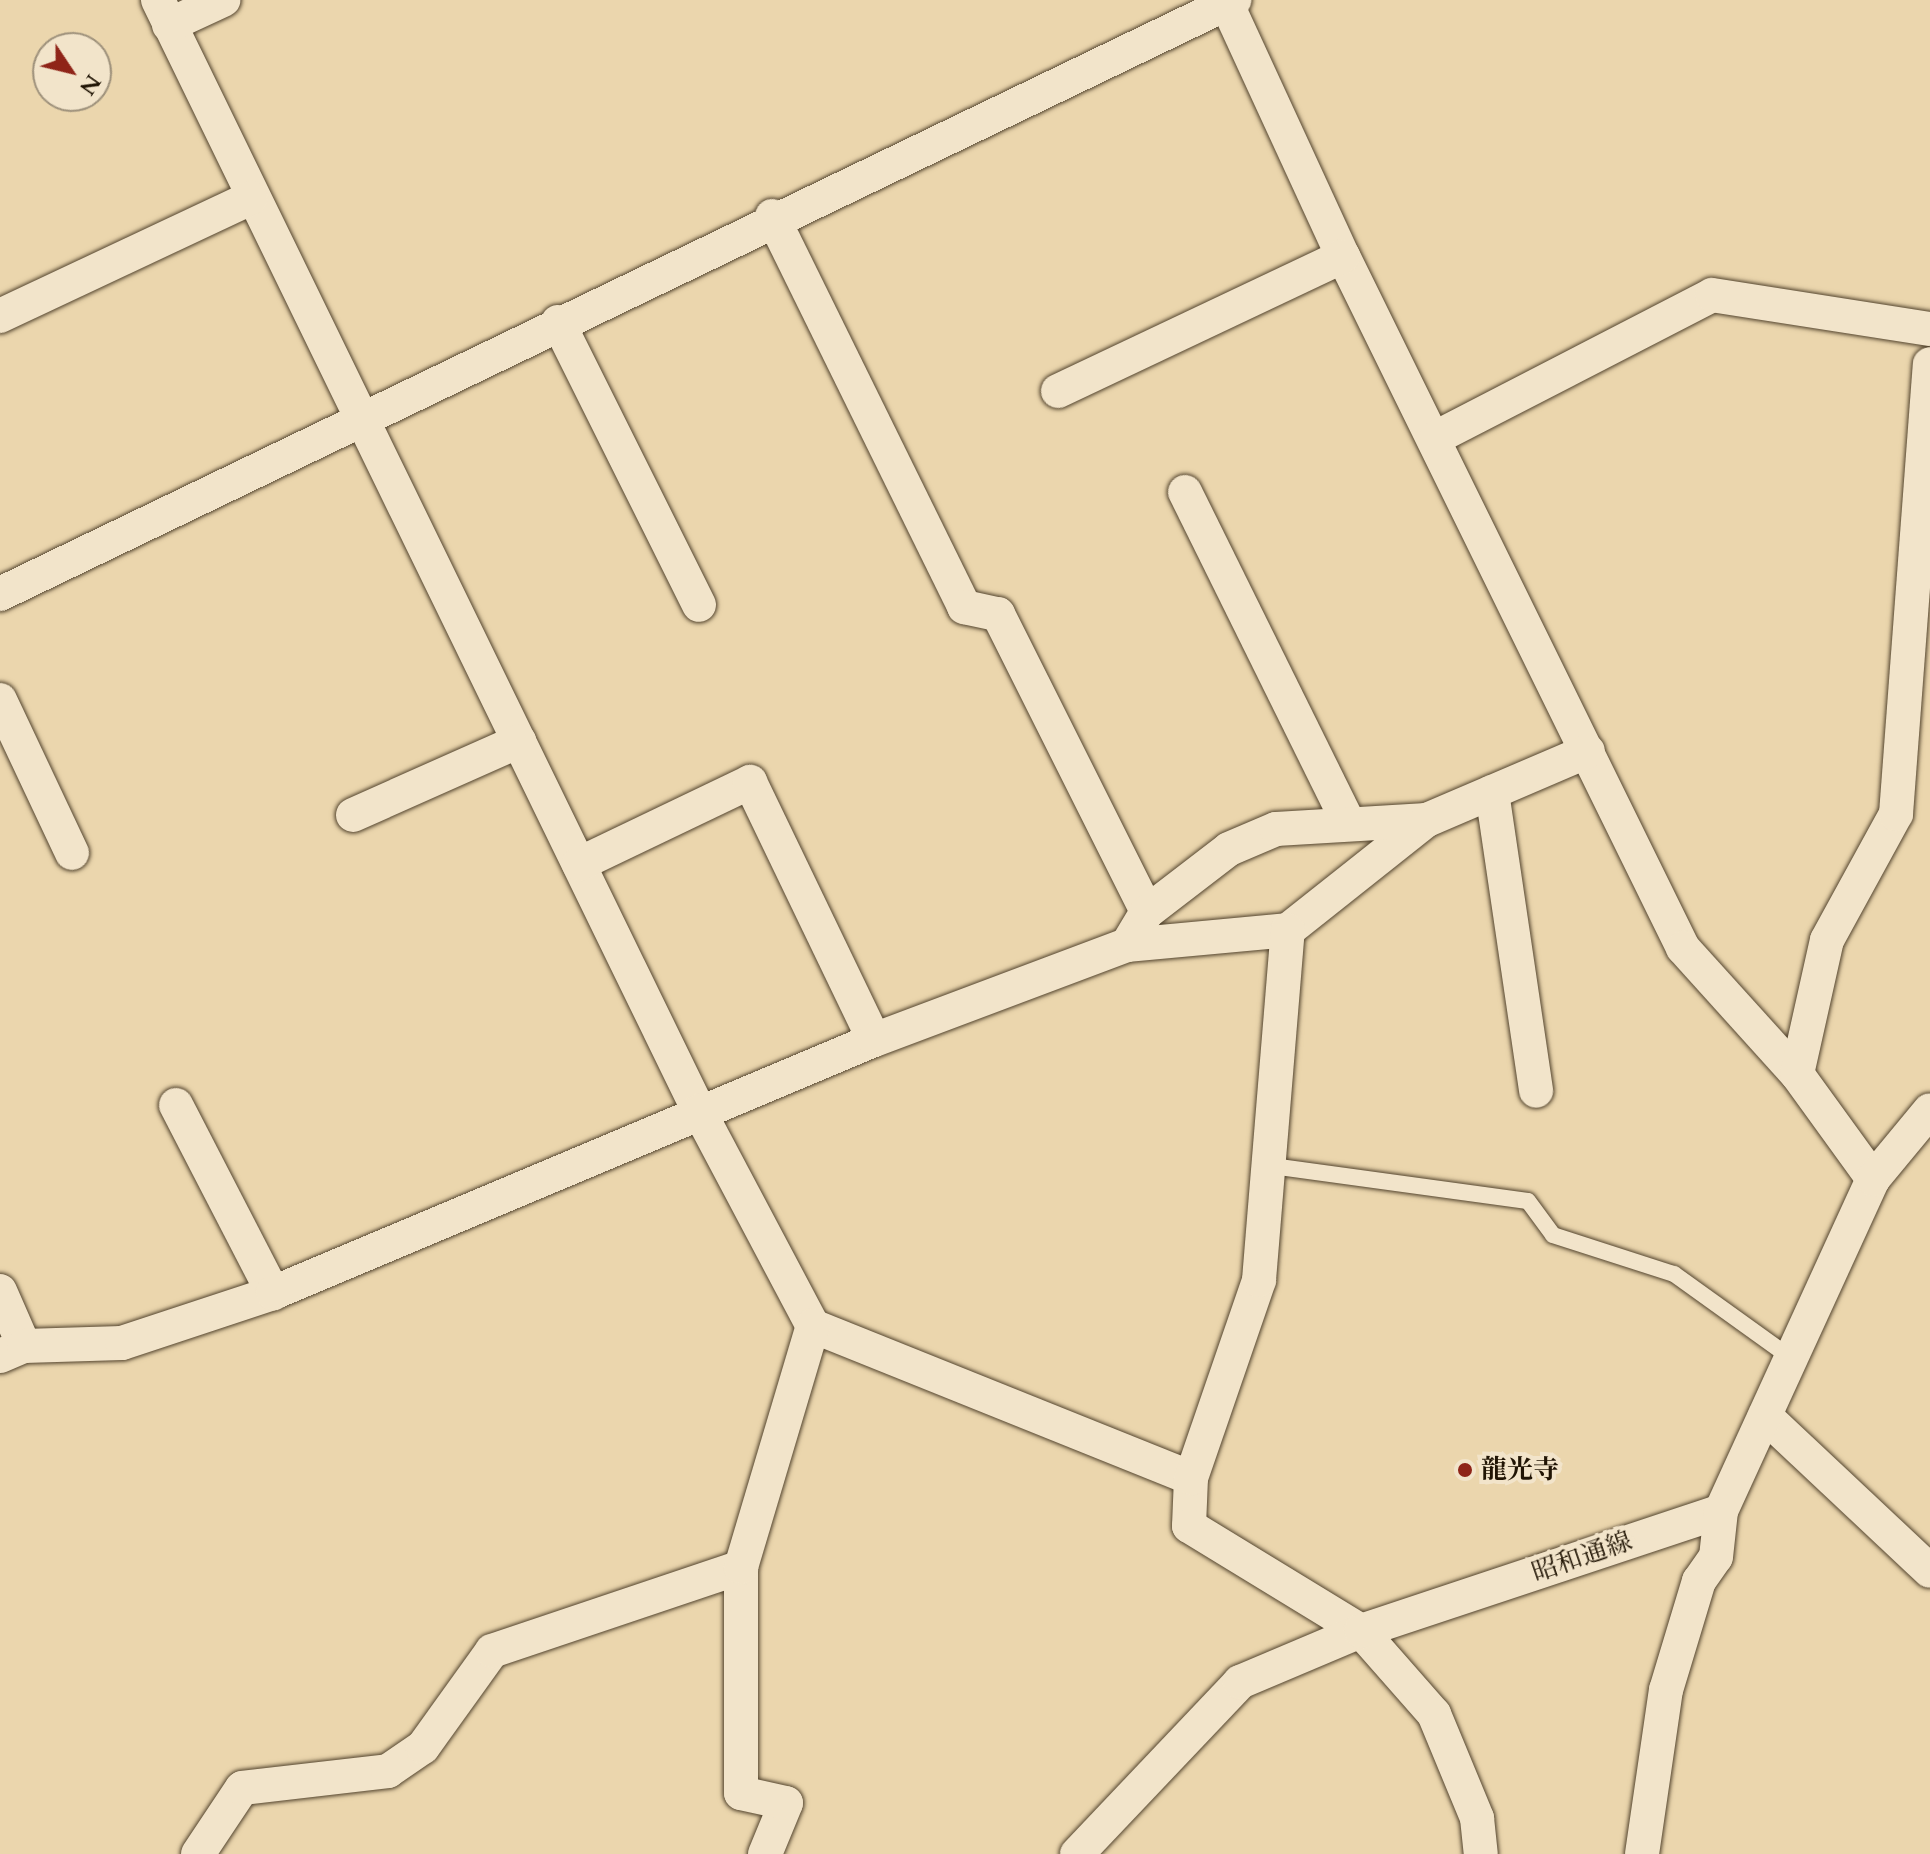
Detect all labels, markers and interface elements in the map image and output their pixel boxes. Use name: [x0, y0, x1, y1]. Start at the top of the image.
north arrow: [32, 32, 112, 112]
text: N: [72, 68, 108, 101]
place label: 龍光寺: [1481, 1454, 1559, 1486]
marker: 龍光寺: [1456, 1461, 1474, 1479]
street label: 昭和通線: [1528, 1525, 1636, 1589]

